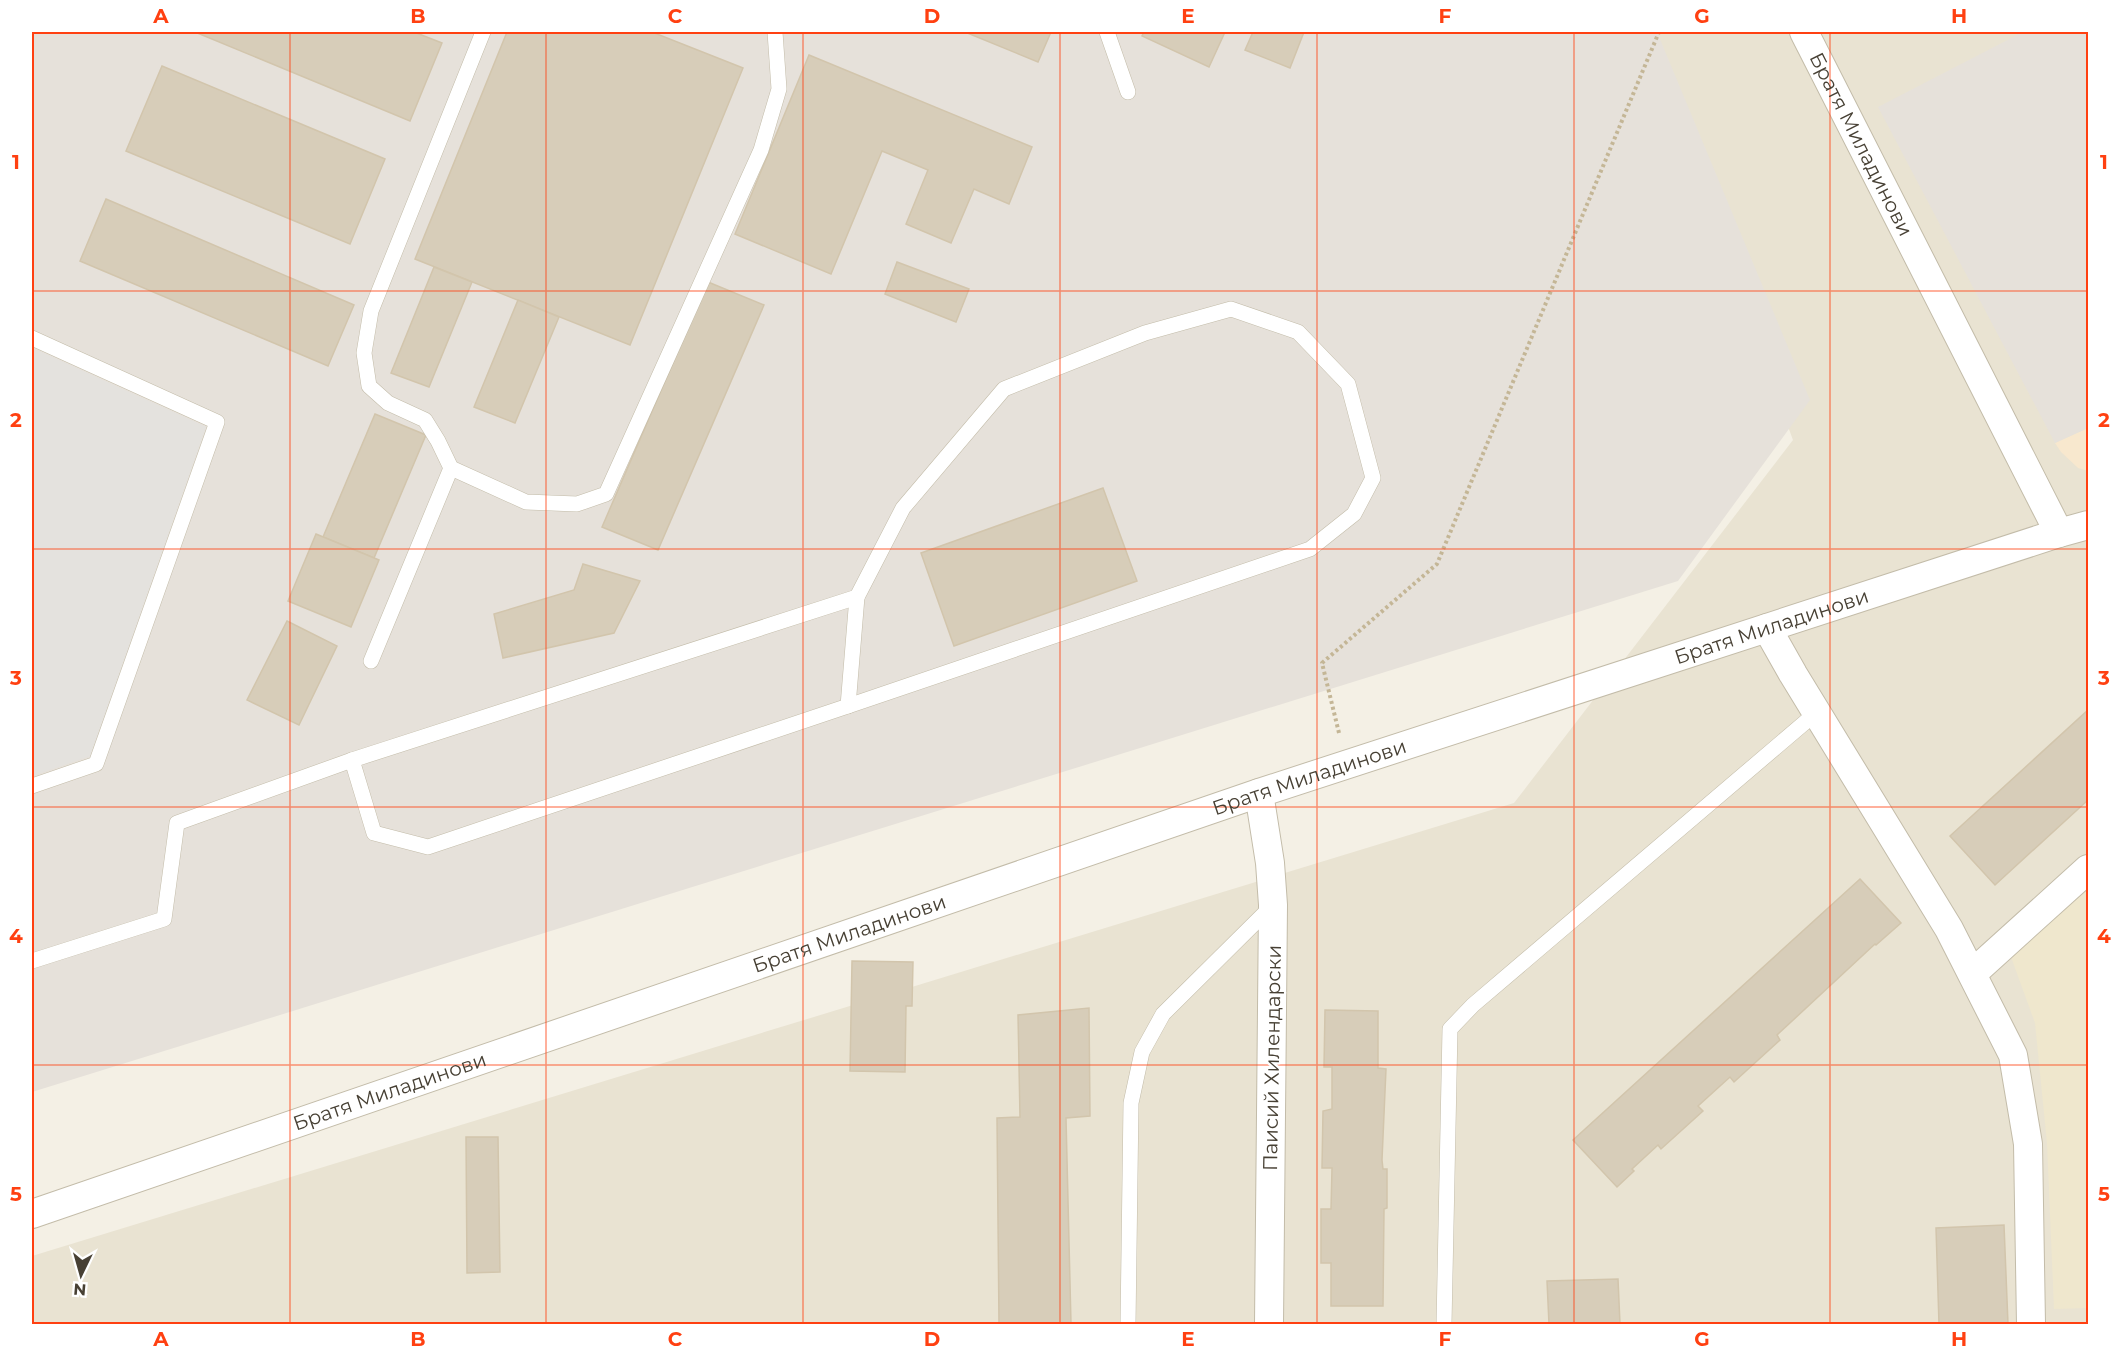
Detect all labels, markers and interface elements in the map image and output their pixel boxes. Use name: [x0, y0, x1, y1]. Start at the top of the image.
text: A: [152, 4, 169, 28]
text: B: [410, 4, 426, 28]
text: C: [668, 4, 683, 28]
text: D: [924, 4, 940, 28]
text: E: [1181, 4, 1195, 28]
text: F: [1439, 4, 1452, 28]
text: G: [1694, 4, 1710, 28]
text: H: [1951, 4, 1967, 28]
street label: Братя Миладинови: [1804, 48, 1918, 240]
text: 1: [12, 150, 20, 174]
text: 1: [2100, 150, 2108, 174]
text: 2: [10, 408, 22, 432]
text: 2: [2098, 408, 2110, 432]
street label: Братя Миладинови: [1671, 584, 1872, 669]
text: 3: [9, 666, 22, 690]
text: 3: [2097, 666, 2110, 690]
street label: Братя Миладинови: [1209, 734, 1409, 820]
street label: Братя Миладинови: [749, 889, 949, 978]
text: 4: [9, 924, 23, 948]
text: 4: [2097, 924, 2111, 948]
street label: Паисий Хилендарски: [1258, 945, 1286, 1171]
street label: Братя Миладинови: [290, 1047, 489, 1136]
text: 5: [10, 1182, 22, 1206]
text: 5: [2098, 1182, 2110, 1206]
north arrow: [51, 1245, 111, 1305]
text: N: [72, 1279, 87, 1299]
text: A: [152, 1327, 169, 1351]
text: B: [410, 1327, 426, 1351]
text: C: [668, 1327, 683, 1351]
text: D: [924, 1327, 940, 1351]
text: E: [1181, 1327, 1195, 1351]
text: F: [1439, 1327, 1452, 1351]
text: G: [1694, 1327, 1710, 1351]
text: H: [1951, 1327, 1967, 1351]

